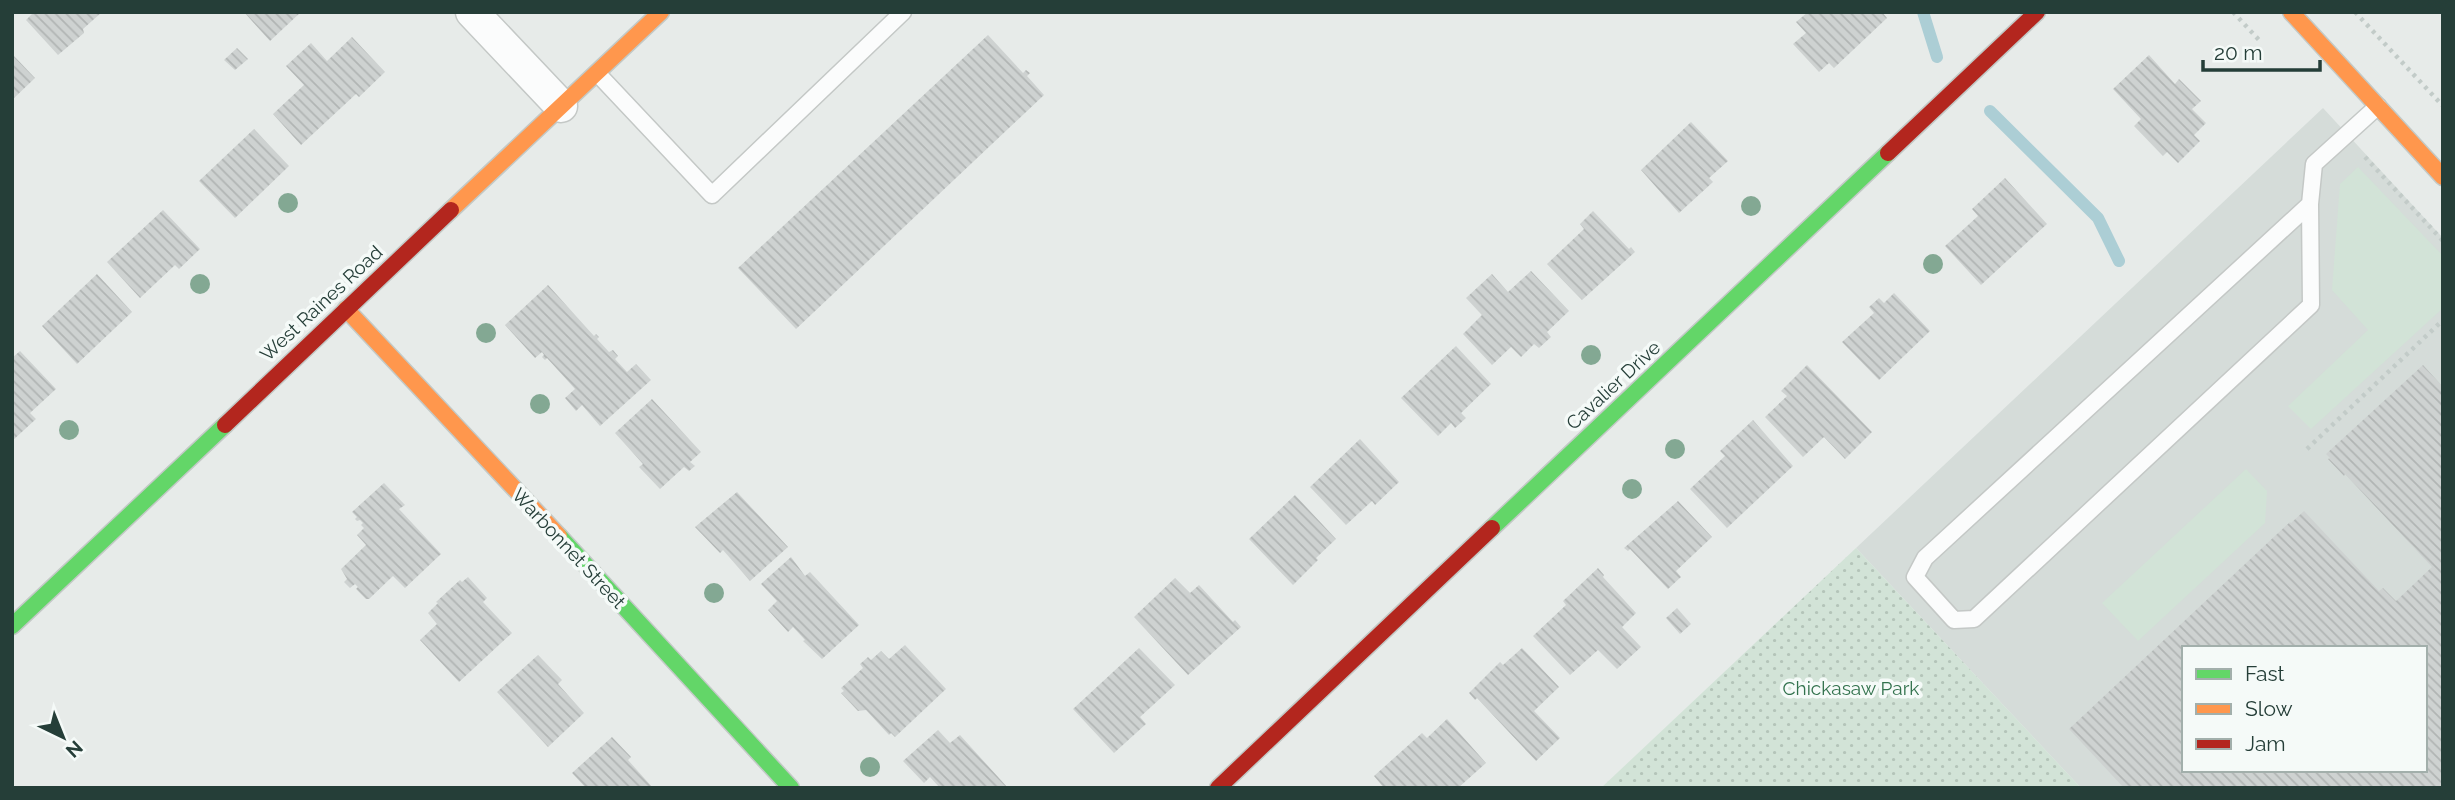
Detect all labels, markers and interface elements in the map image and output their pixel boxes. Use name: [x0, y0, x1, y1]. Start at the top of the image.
scale bar: [2203, 28, 2320, 72]
text: 20 m: [2214, 40, 2262, 65]
street label: West Raines Road: [255, 241, 387, 365]
street label: Cavalier Drive: [1562, 336, 1664, 434]
street label: Warbonnet Street: [508, 483, 631, 613]
legend: [2182, 646, 2427, 772]
text: Fast: [2245, 661, 2285, 686]
park label: Chickasaw Park: [1783, 677, 1919, 699]
text: Slow: [2245, 696, 2293, 721]
north arrow: [28, 702, 98, 772]
text: Jam: [2245, 731, 2286, 756]
text: N: [62, 736, 87, 762]

